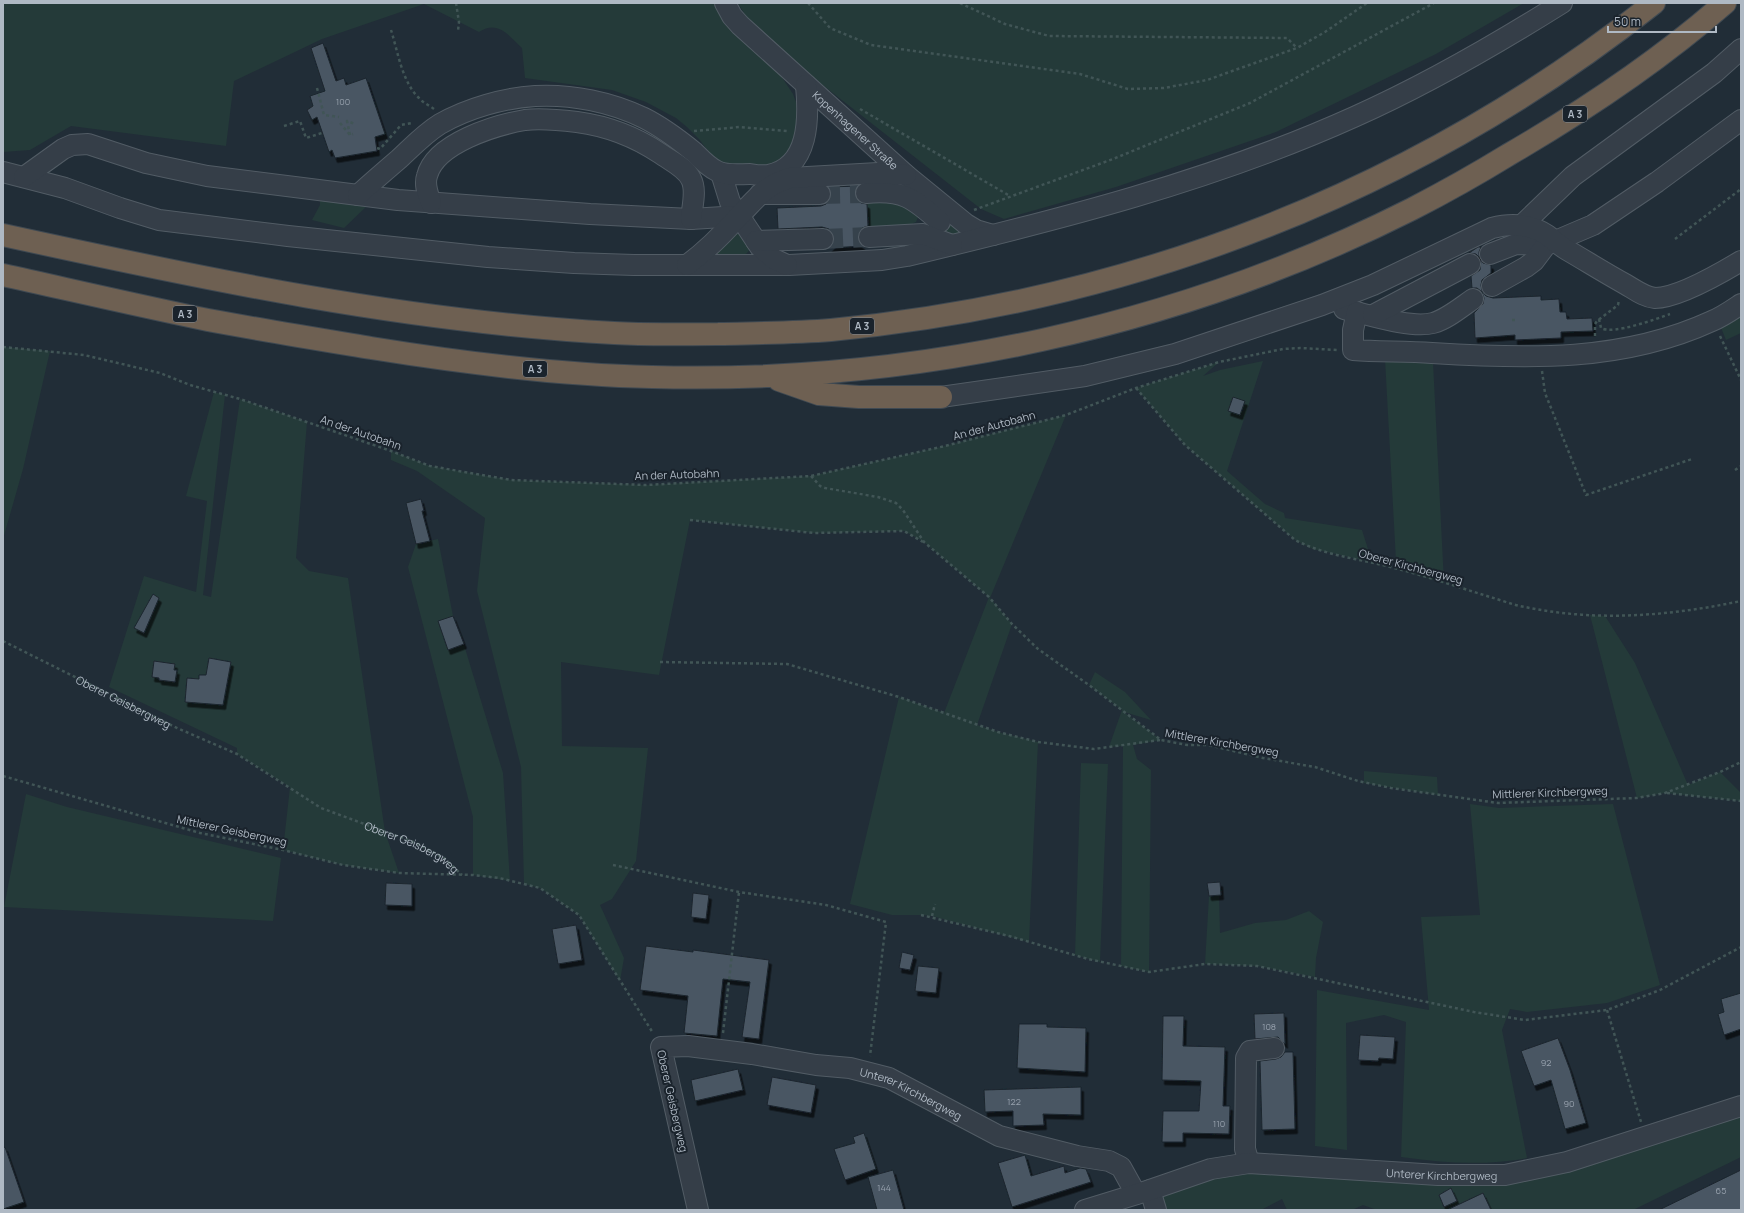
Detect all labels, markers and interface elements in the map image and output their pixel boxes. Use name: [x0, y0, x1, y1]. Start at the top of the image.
scale bar: [1608, 8, 1716, 34]
text: 50 m: [1614, 13, 1641, 30]
street label: Kopenhagener Straße: [810, 87, 902, 173]
house number: 100: [336, 95, 350, 108]
road number: A 3: [1563, 106, 1587, 122]
road number: A 3: [173, 306, 197, 322]
road number: A 3: [850, 318, 874, 334]
road number: A 3: [523, 361, 547, 377]
street label: An der Autobahn: [951, 407, 1037, 443]
street label: An der Autobahn: [319, 411, 403, 453]
street label: An der Autobahn: [634, 465, 720, 483]
street label: Oberer Kirchbergweg: [1357, 545, 1465, 587]
street label: Oberer Geisbergweg: [74, 671, 174, 731]
street label: Mittlerer Kirchbergweg: [1164, 725, 1280, 759]
street label: Mittlerer Kirchbergweg: [1492, 782, 1608, 802]
street label: Mittlerer Geisbergweg: [176, 811, 288, 849]
street label: Oberer Geisbergweg: [363, 817, 463, 876]
house number: 108: [1262, 1020, 1276, 1033]
street label: Oberer Geisbergweg: [654, 1049, 692, 1153]
house number: 92: [1541, 1056, 1551, 1069]
street label: Unterer Kirchbergweg: [858, 1063, 965, 1123]
house number: 122: [1007, 1095, 1021, 1108]
house number: 90: [1563, 1097, 1575, 1110]
house number: 110: [1213, 1117, 1225, 1130]
street label: Unterer Kirchbergweg: [1386, 1164, 1497, 1183]
house number: 144: [877, 1181, 891, 1194]
house number: 65: [1716, 1184, 1726, 1197]

